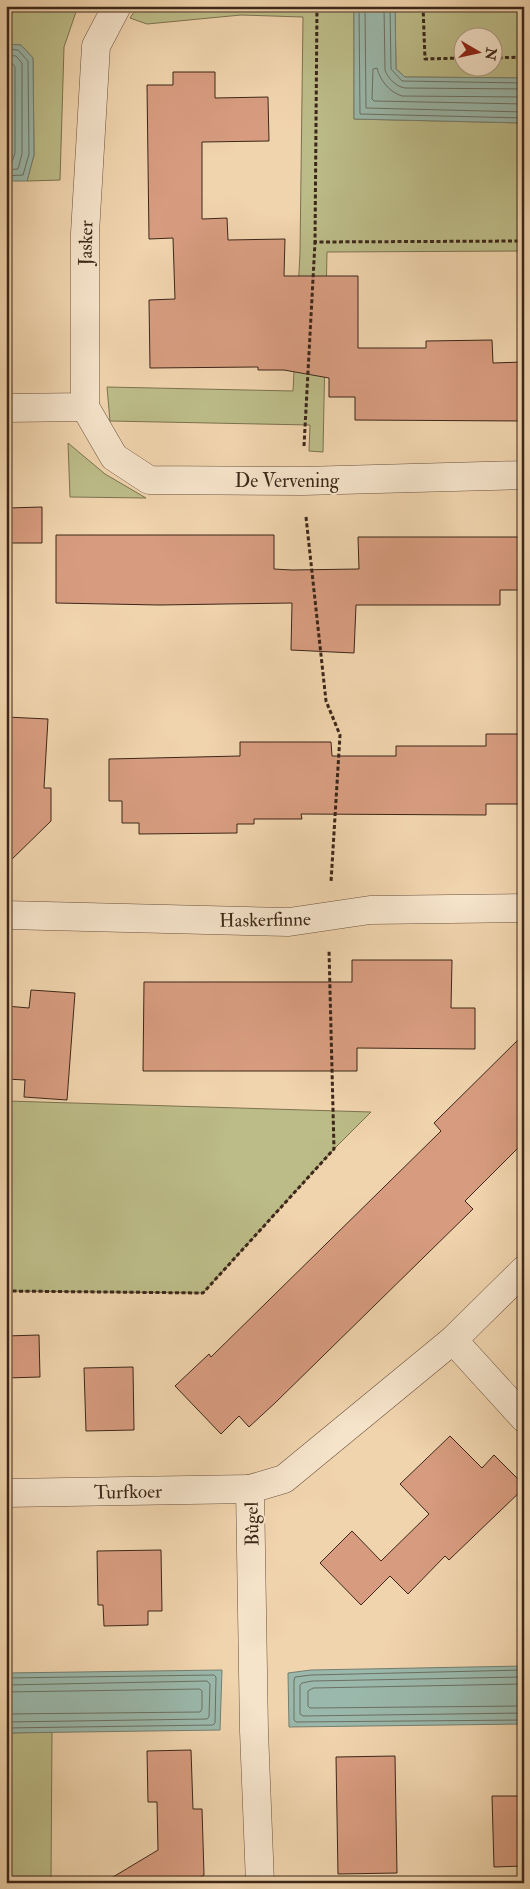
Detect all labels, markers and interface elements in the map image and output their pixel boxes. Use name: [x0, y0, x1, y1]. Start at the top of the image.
north arrow: [452, 28, 502, 78]
text: N: [481, 45, 500, 62]
street label: Jasker: [74, 220, 98, 267]
street label: De Vervening: [235, 469, 340, 493]
street label: Haskerfinne: [219, 907, 311, 933]
street label: Turfkoer: [94, 1479, 162, 1505]
street label: Bûgel: [240, 1501, 264, 1546]

